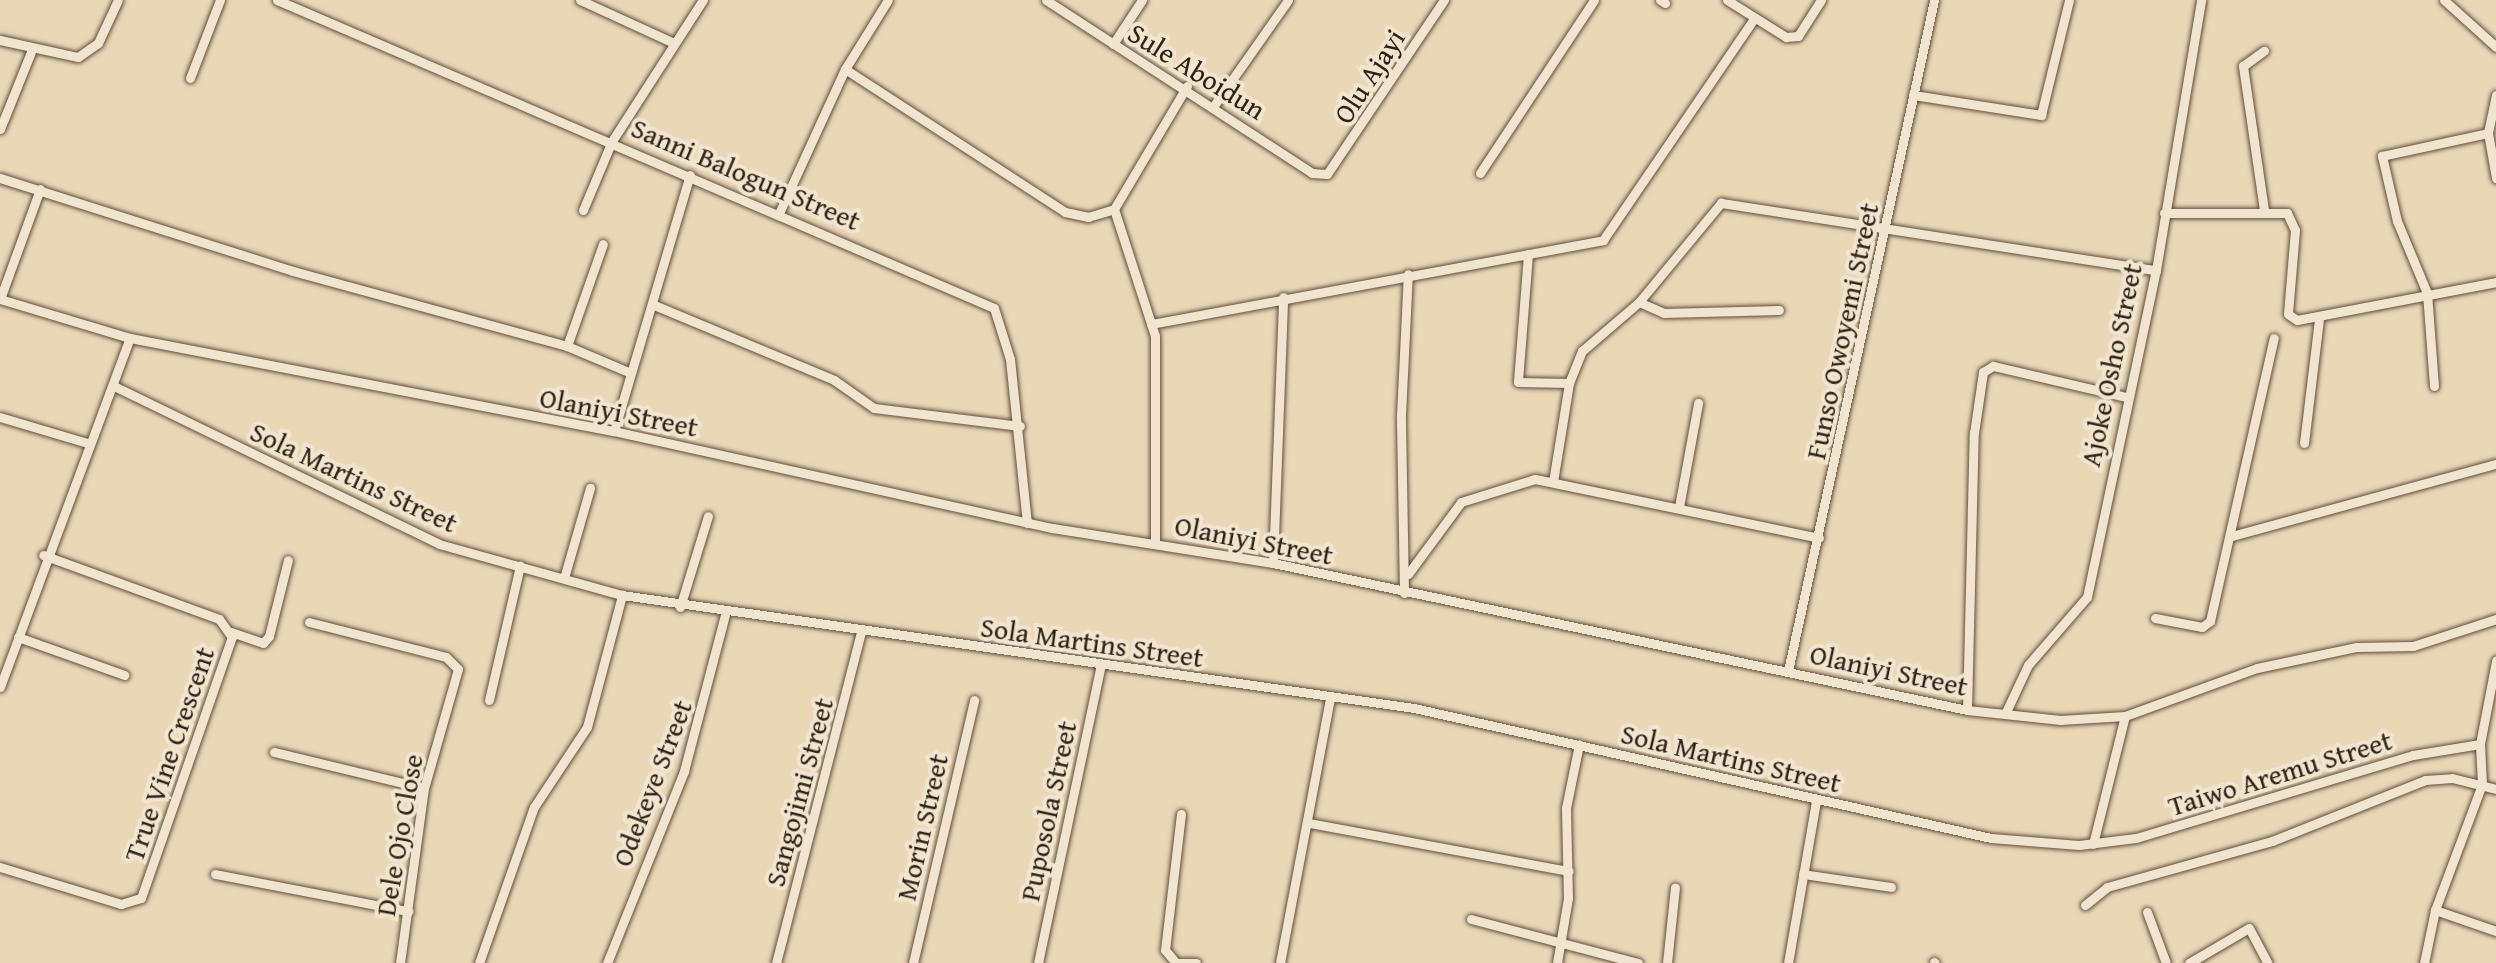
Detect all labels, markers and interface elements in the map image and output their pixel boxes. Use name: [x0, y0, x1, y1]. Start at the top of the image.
street label: Sule Aboidun: [1122, 16, 1272, 126]
street label: Olu Ajayi: [1326, 23, 1412, 129]
street label: Sanni Balogun Street: [626, 111, 866, 237]
street label: Funso Owoyemi Street: [1798, 200, 1886, 462]
street label: Ajoke Osho Street: [2073, 260, 2149, 470]
street label: Olaniyi Street: [537, 380, 701, 444]
street label: Sola Martins Street: [245, 414, 463, 540]
street label: Olaniyi Street: [1172, 508, 1336, 572]
street label: Sola Martins Street: [978, 610, 1206, 674]
street label: Olaniyi Street: [1807, 637, 1971, 703]
street label: True Vine Crescent: [117, 642, 221, 866]
street label: Sangojimi Street: [758, 694, 840, 890]
street label: Odekeye Street: [605, 695, 699, 871]
street label: Sola Martins Street: [1618, 716, 1844, 800]
street label: Puposola Street: [1013, 718, 1083, 904]
street label: Taiwo Aremu Street: [2164, 723, 2396, 823]
street label: Morin Street: [889, 750, 955, 904]
street label: Dele Ojo Close: [368, 751, 430, 919]

